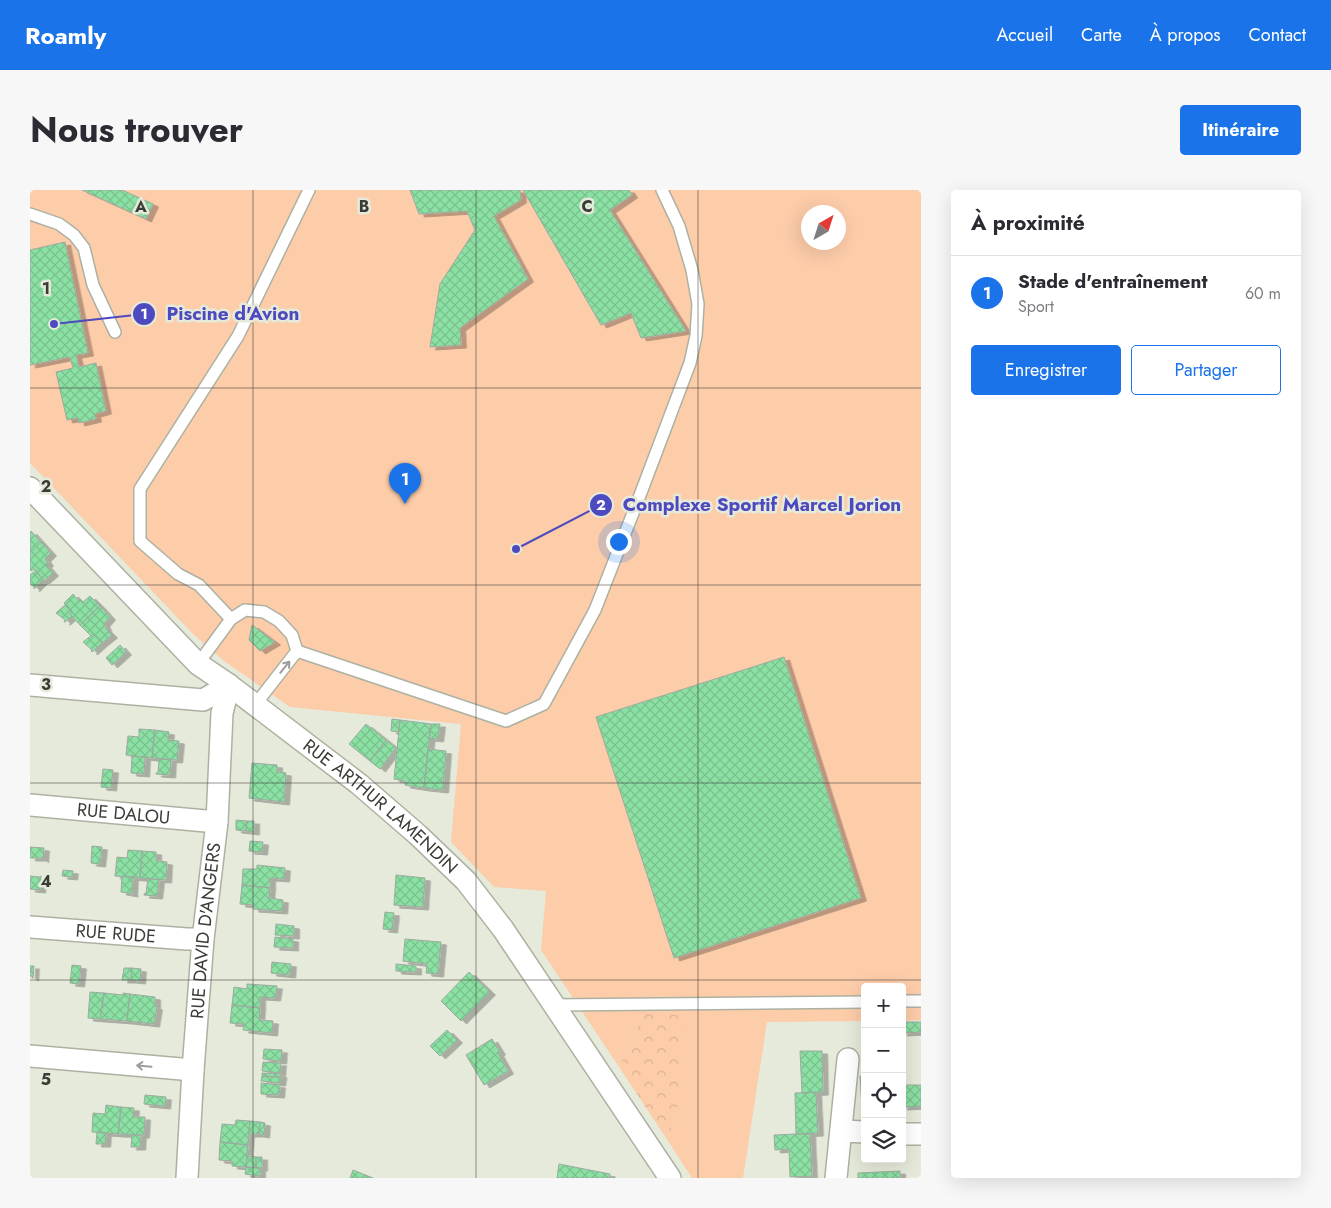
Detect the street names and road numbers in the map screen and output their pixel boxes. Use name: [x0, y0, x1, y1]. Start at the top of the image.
street label: RUE ARTHUR LAMENDIN: [298, 733, 464, 880]
street label: RUE DALOU: [76, 796, 171, 831]
street label: RUE DAVID D'ANGERS: [184, 841, 227, 1020]
street label: RUE RUDE: [75, 918, 157, 950]

